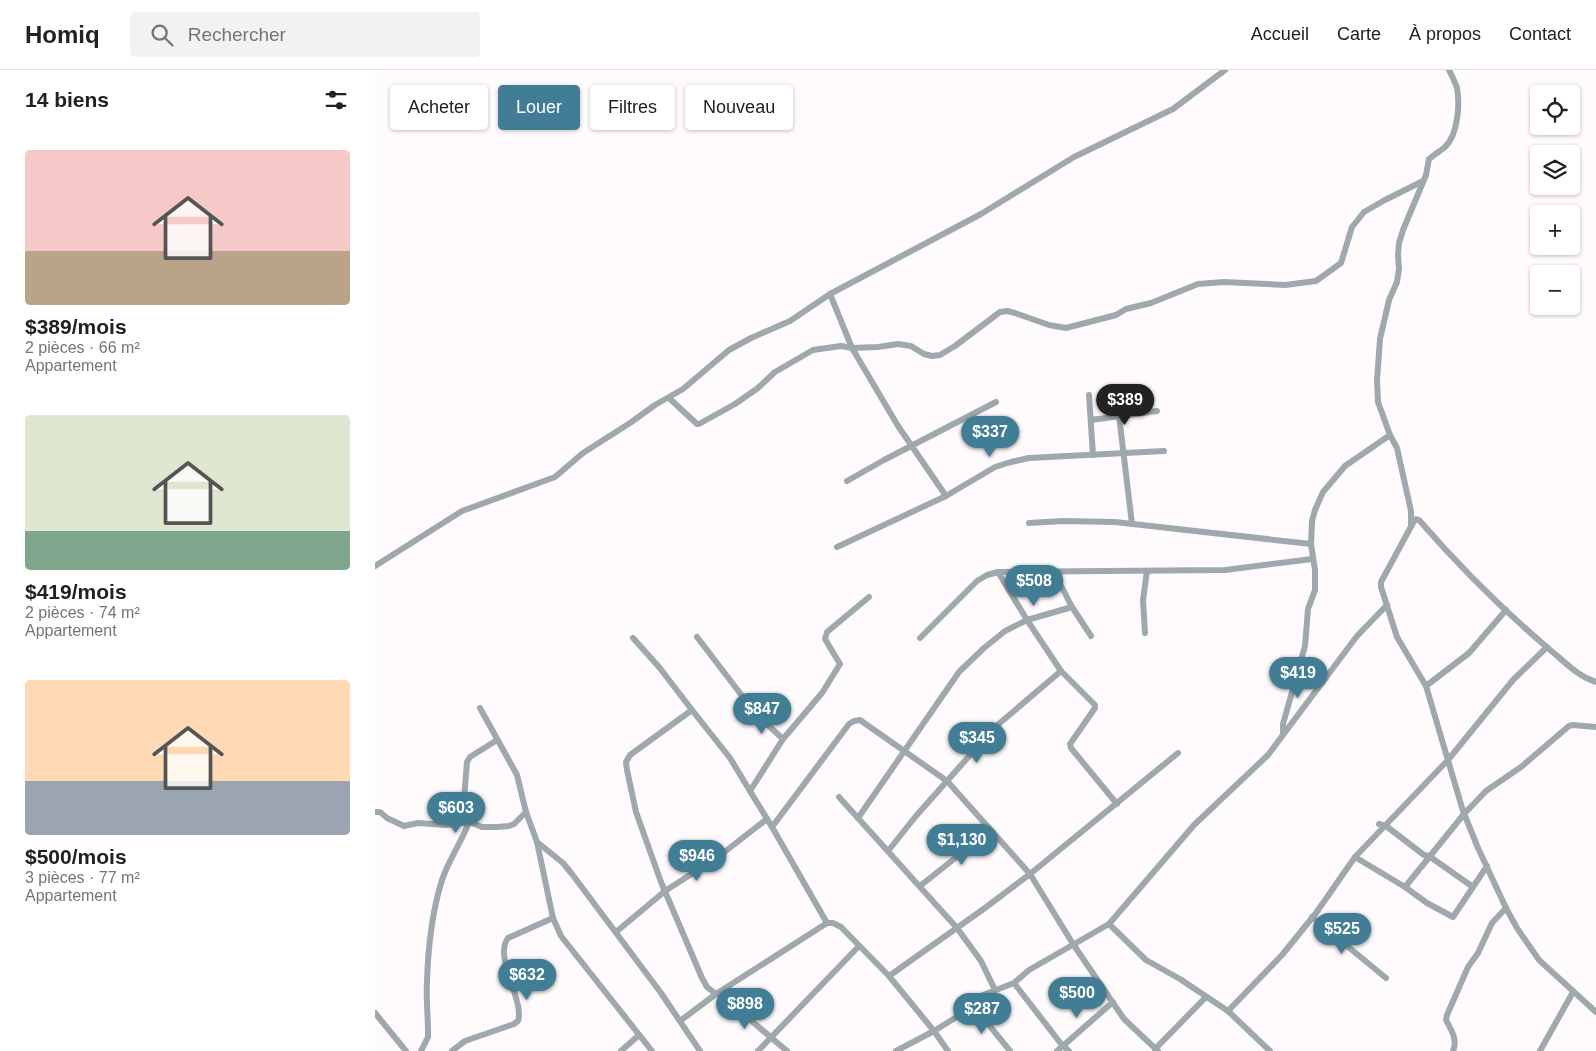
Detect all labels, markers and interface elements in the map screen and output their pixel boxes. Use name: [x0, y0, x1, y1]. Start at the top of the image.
search box: [130, 12, 480, 57]
text: Homiq: [25, 21, 100, 48]
icon: search: [148, 21, 176, 49]
text: Rechercher: [188, 24, 286, 45]
text: Accueil: [1251, 24, 1309, 44]
text: Carte: [1337, 24, 1381, 44]
text: À propos: [1409, 24, 1481, 44]
text: Contact: [1509, 24, 1571, 44]
chip: Acheter: [390, 85, 488, 130]
chip: Louer: [498, 85, 580, 130]
chip: Filtres: [590, 85, 675, 130]
chip: Nouveau: [685, 85, 793, 130]
map controls: [1530, 85, 1580, 315]
button: locate: [1530, 85, 1580, 135]
icon: filters: [322, 86, 350, 114]
text: 14 biens: [25, 88, 109, 111]
button: layers: [1530, 145, 1580, 195]
icon: home: [143, 183, 233, 273]
button: +: [1530, 205, 1580, 255]
button: −: [1530, 265, 1580, 315]
text: $389/mois: [25, 315, 127, 338]
text: 2 pièces · 66 m²: [25, 339, 140, 356]
text: Appartement: [25, 357, 117, 374]
pin: $389: [1095, 384, 1155, 426]
text: $389: [1107, 391, 1143, 408]
pin: $337: [960, 416, 1020, 458]
text: $337: [972, 423, 1008, 440]
icon: home: [143, 448, 233, 538]
pin: $508: [1004, 564, 1064, 607]
text: $508: [1016, 572, 1052, 589]
text: $419/mois: [25, 580, 127, 603]
text: 2 pièces · 74 m²: [25, 604, 140, 621]
text: Appartement: [25, 622, 117, 639]
pin: $419: [1268, 656, 1328, 699]
text: $419: [1280, 664, 1316, 681]
pin: $847: [732, 692, 792, 735]
text: $847: [744, 700, 780, 717]
icon: home: [143, 713, 233, 803]
pin: $345: [947, 722, 1007, 764]
text: $345: [959, 729, 995, 746]
pin: $603: [426, 792, 486, 834]
text: $603: [438, 799, 474, 816]
pin: $1,130: [921, 824, 1003, 866]
text: $1,130: [938, 831, 986, 848]
pin: $946: [667, 840, 727, 882]
text: $500/mois: [25, 845, 127, 868]
text: $946: [679, 847, 715, 864]
text: 3 pièces · 77 m²: [25, 869, 140, 886]
text: Appartement: [25, 887, 117, 904]
pin: $525: [1312, 912, 1372, 955]
text: $525: [1324, 920, 1360, 937]
pin: $632: [497, 958, 557, 1001]
text: $632: [509, 966, 545, 983]
pin: $500: [1047, 976, 1107, 1019]
text: $500: [1059, 984, 1095, 1001]
pin: $898: [715, 988, 775, 1030]
pin: $287: [952, 992, 1012, 1035]
text: $898: [727, 995, 763, 1012]
text: $287: [964, 1000, 1000, 1017]

